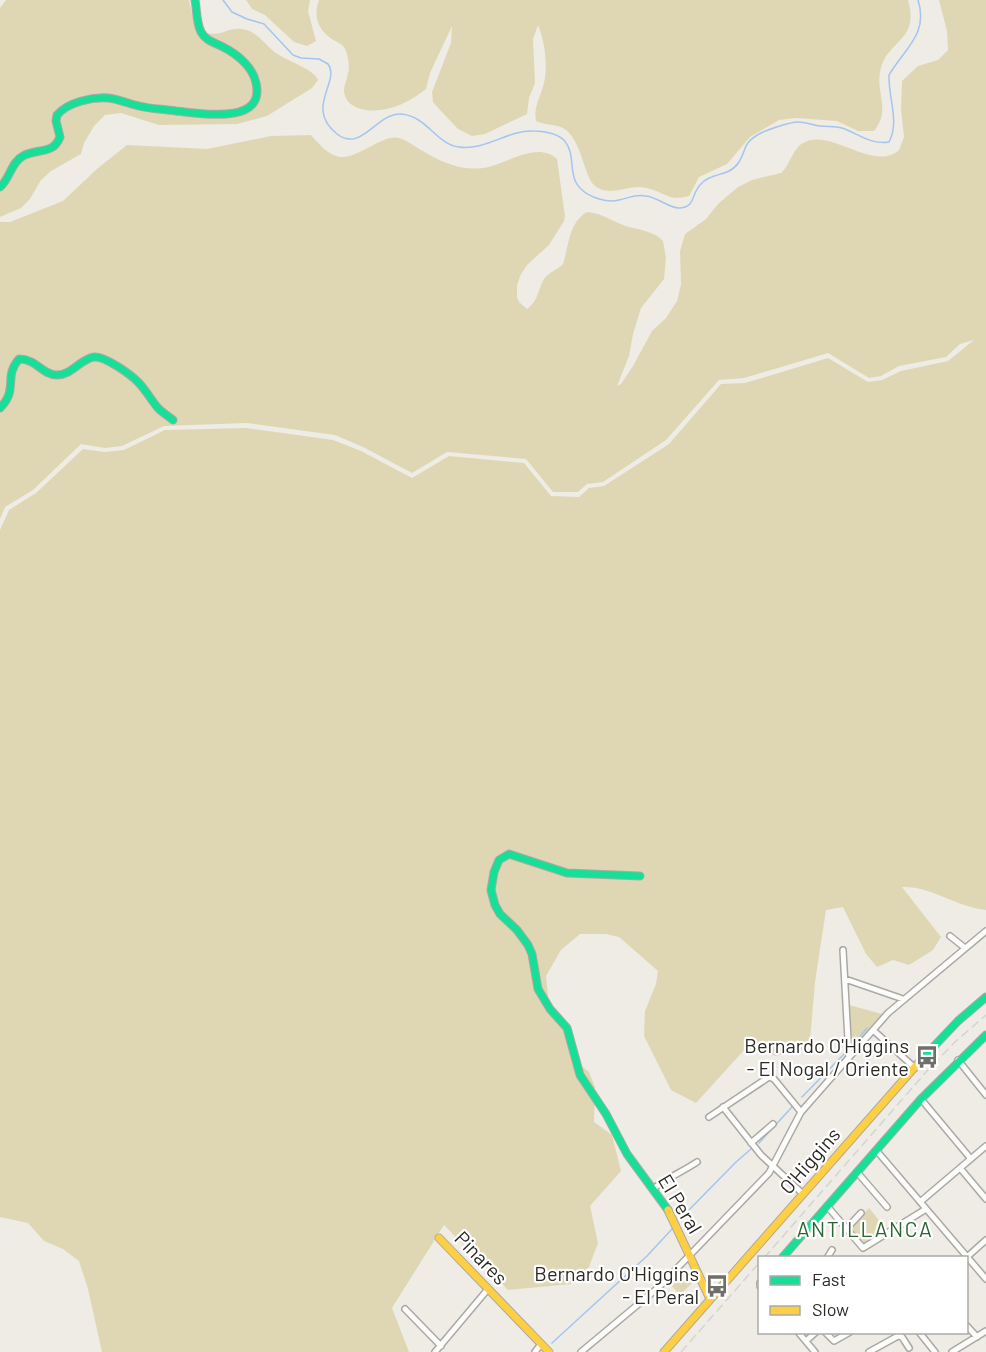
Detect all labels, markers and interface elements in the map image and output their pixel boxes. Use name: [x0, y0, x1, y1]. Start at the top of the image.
place label: Bernardo O'Higgins - El Nogal / Oriente: [744, 1033, 909, 1080]
bus stop icon: Bernardo O'Higgins - El Nogal / Oriente: [914, 1044, 940, 1070]
street label: O'Higgins: [774, 1122, 845, 1198]
street label: El Peral: [654, 1169, 708, 1237]
district label: ANTILLANCA: [797, 1216, 933, 1241]
street label: Pinares: [450, 1226, 513, 1289]
legend: [758, 1256, 968, 1334]
place label: Bernardo O'Higgins - El Peral: [534, 1261, 699, 1308]
text: Fast: [812, 1268, 846, 1290]
bus stop icon: Bernardo O'Higgins - El Peral: [704, 1273, 730, 1299]
text: Slow: [812, 1298, 849, 1320]

